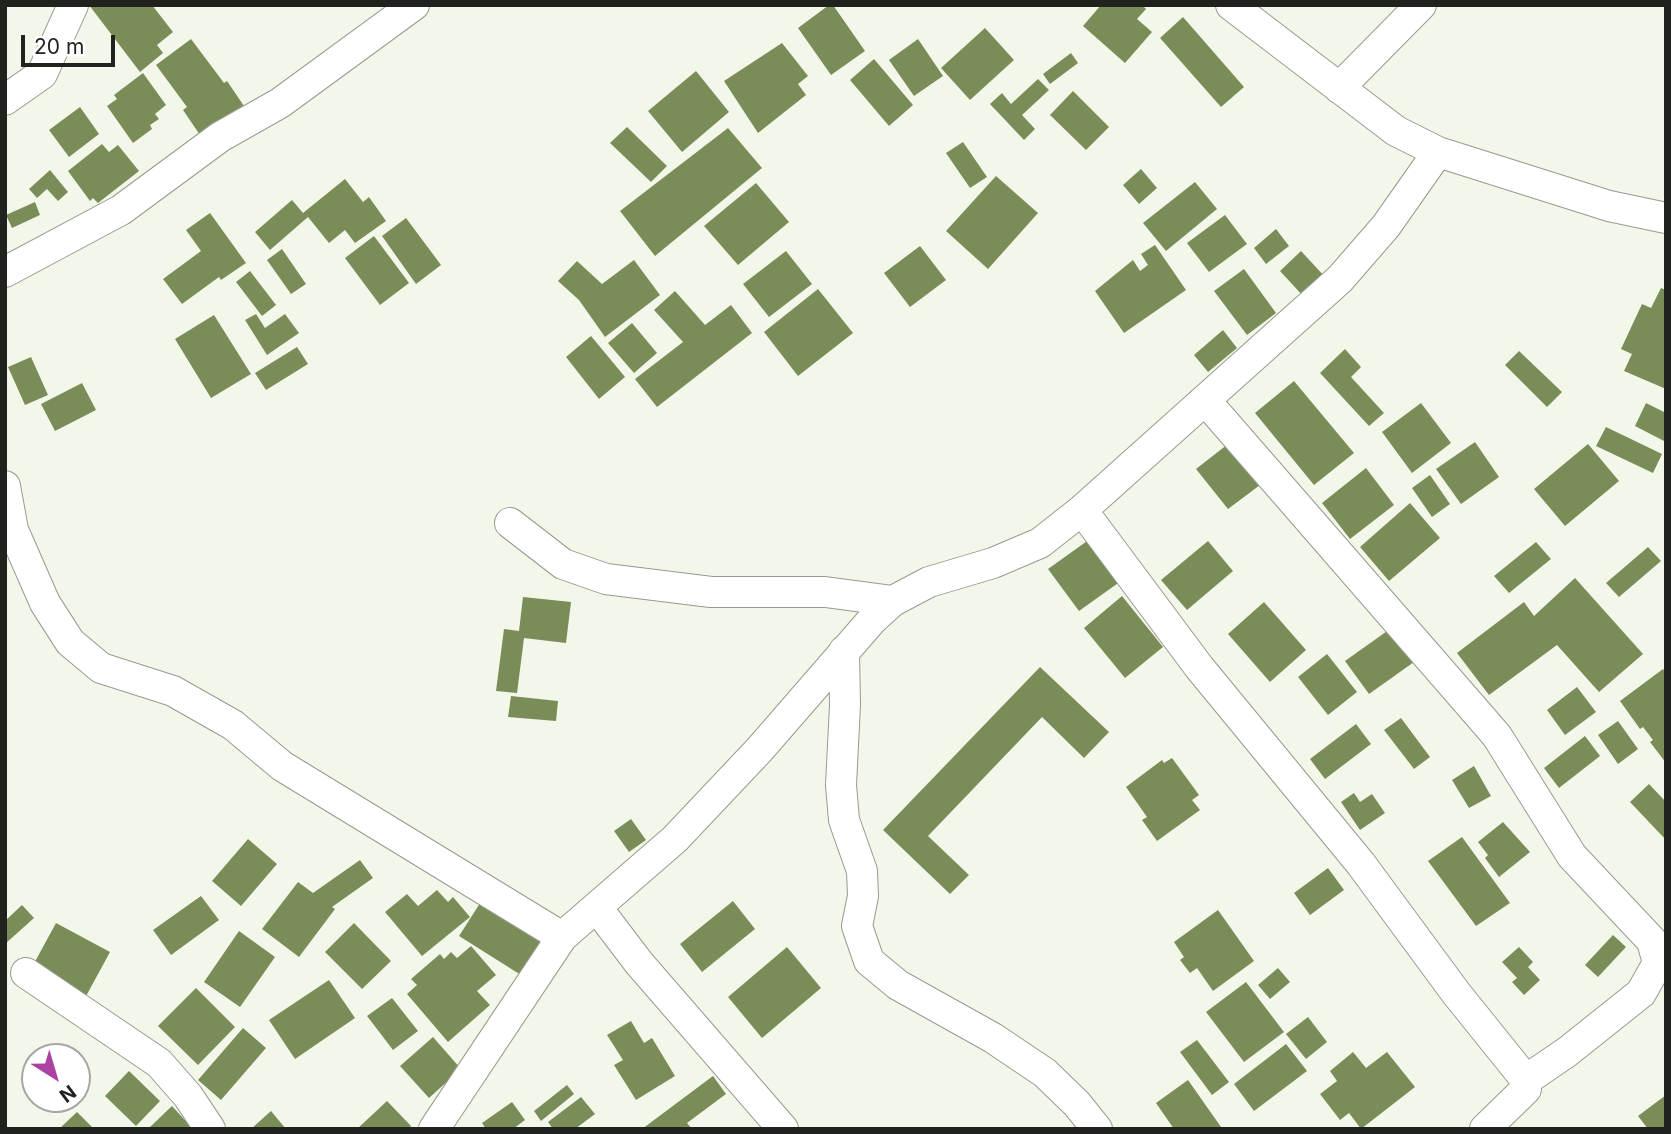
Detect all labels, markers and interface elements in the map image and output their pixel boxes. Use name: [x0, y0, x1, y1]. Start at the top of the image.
scale bar: [24, 21, 119, 65]
text: 20 m: [34, 34, 84, 59]
north arrow: [21, 1043, 91, 1113]
text: N: [55, 1080, 80, 1107]

